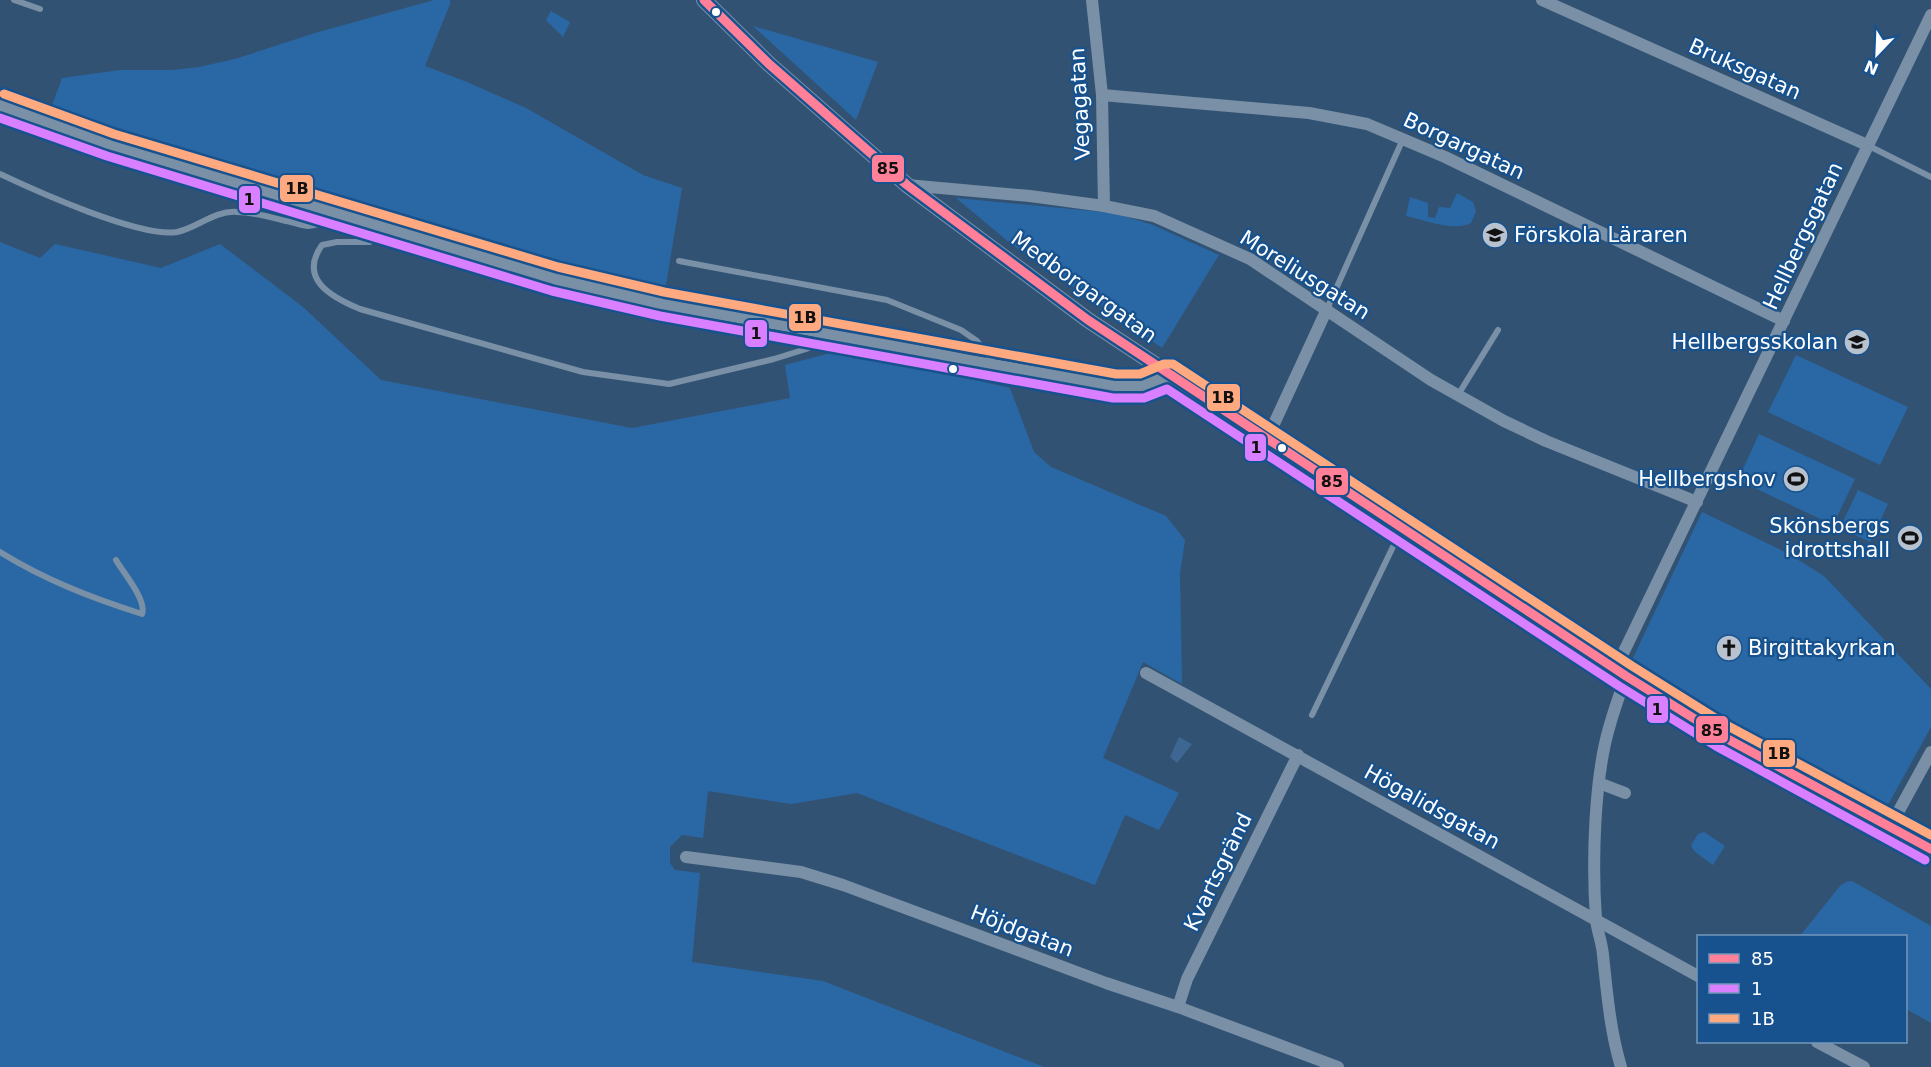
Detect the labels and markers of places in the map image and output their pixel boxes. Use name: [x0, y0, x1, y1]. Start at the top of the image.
unlabelled marker: [710, 6, 722, 18]
school or university icon: Förskola Läraren: [1480, 220, 1510, 250]
place label: Förskola Läraren: [1514, 223, 1688, 247]
school or university icon: Hellbergsskolan: [1842, 327, 1872, 357]
place label: Hellbergsskolan: [1672, 330, 1838, 354]
unlabelled marker: [947, 363, 959, 375]
unlabelled marker: [1276, 442, 1288, 454]
sports icon: Hellbergshov: [1781, 464, 1811, 494]
place label: Hellbergshov: [1638, 467, 1776, 491]
place label: Skönsbergs idrottshall: [1769, 514, 1890, 562]
sports icon: Skönsbergs idrottshall: [1895, 523, 1925, 553]
church icon: Birgittakyrkan: [1714, 633, 1744, 663]
place label: Birgittakyrkan: [1748, 636, 1895, 660]

